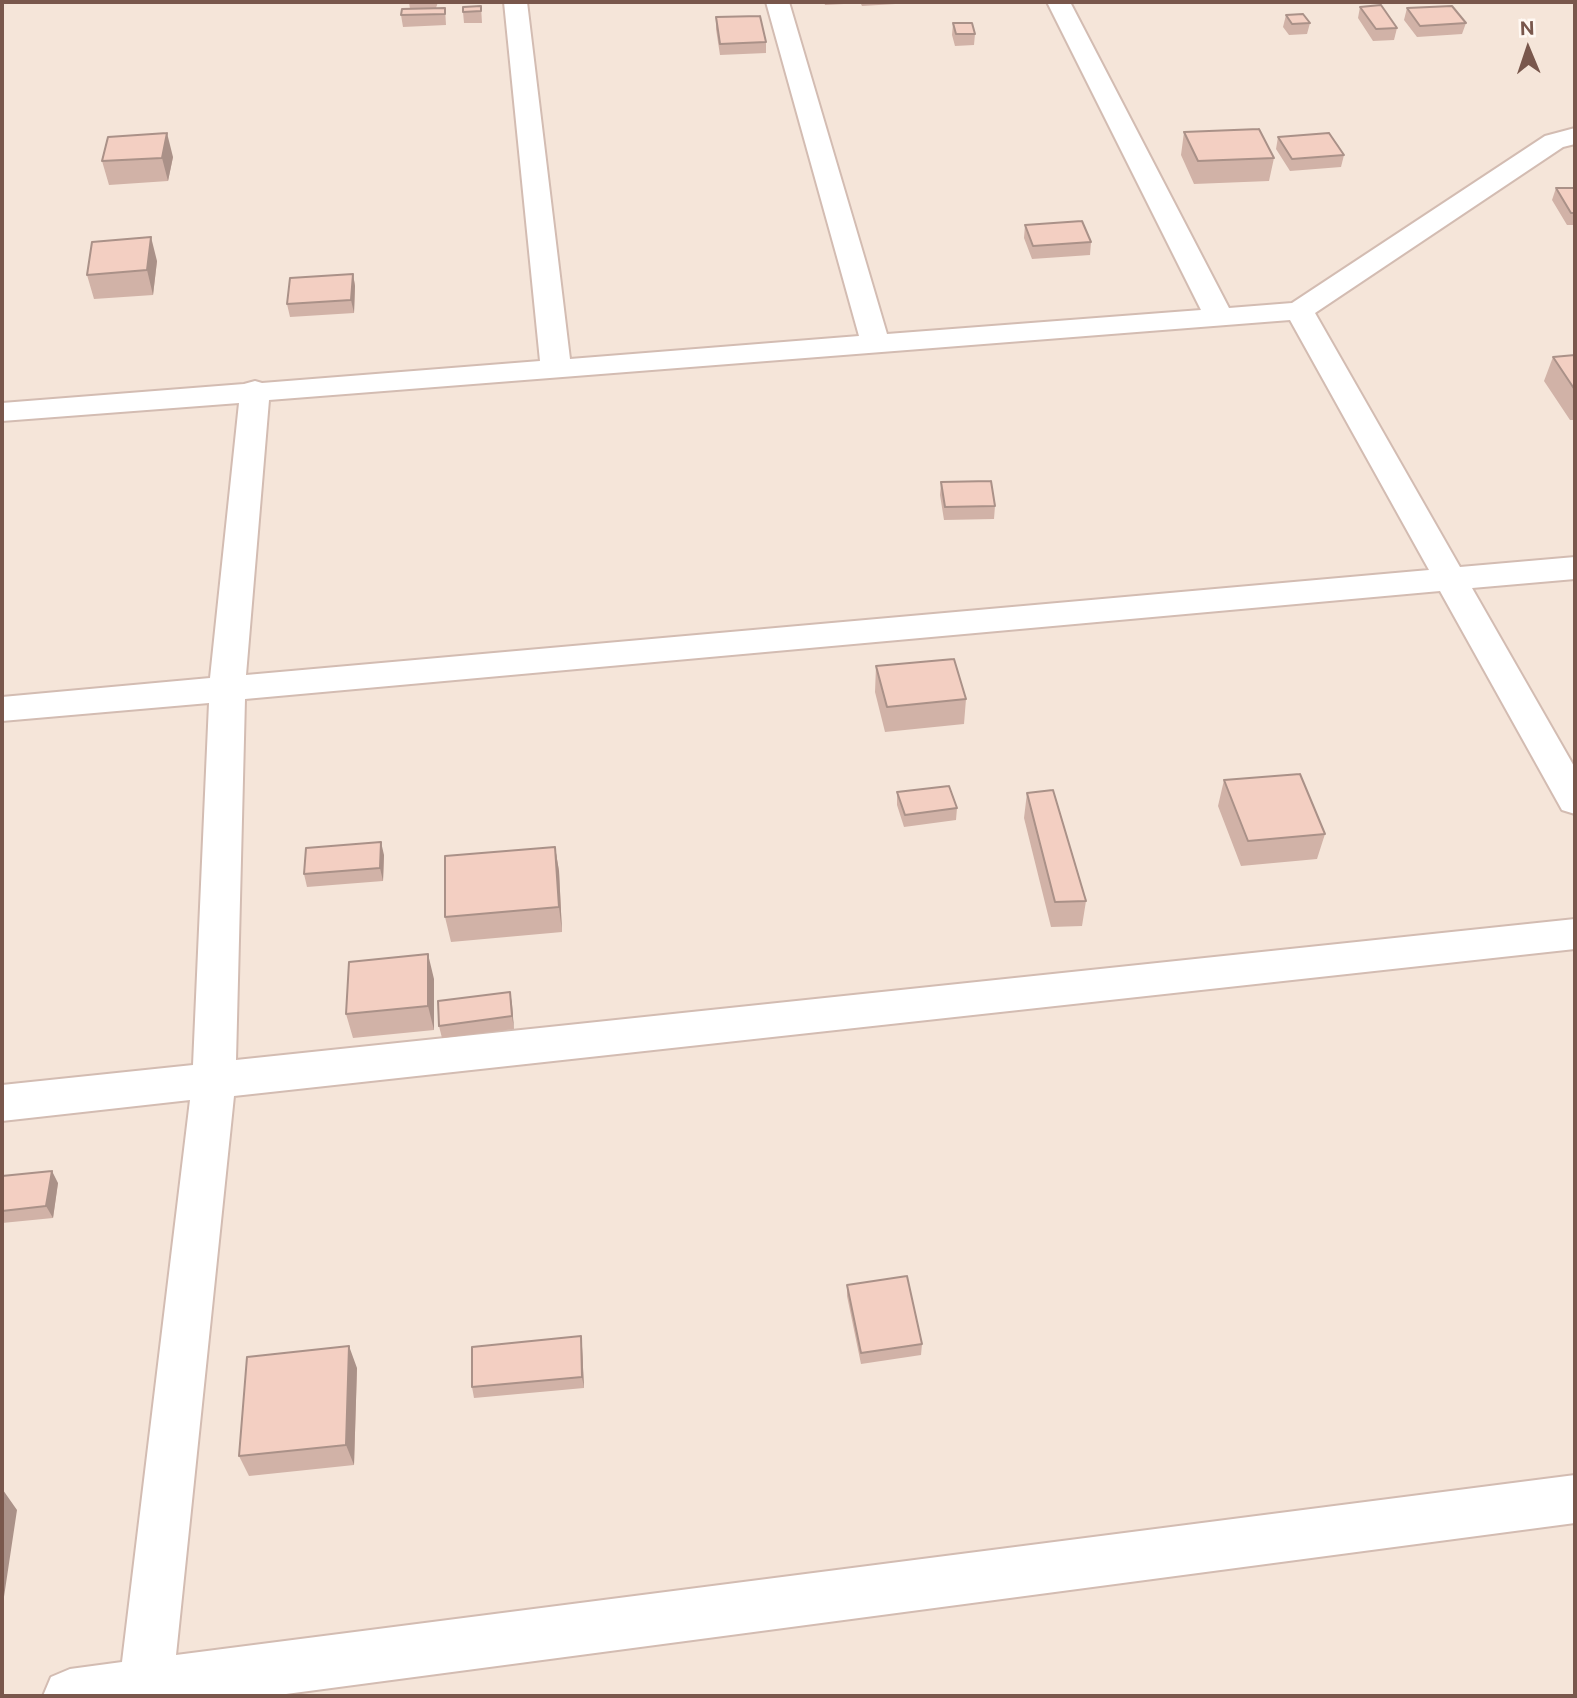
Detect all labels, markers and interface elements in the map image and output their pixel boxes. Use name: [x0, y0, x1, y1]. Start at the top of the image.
north arrow: [1493, 14, 1563, 84]
text: N: [1519, 17, 1535, 39]

